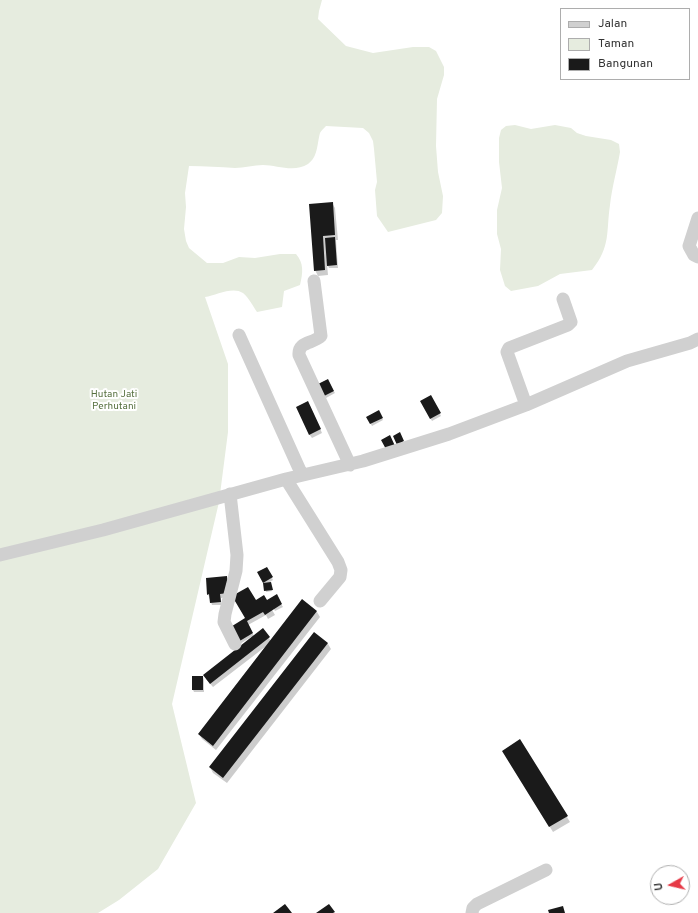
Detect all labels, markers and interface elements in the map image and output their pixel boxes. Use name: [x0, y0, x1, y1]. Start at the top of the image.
legend: [560, 8, 690, 80]
text: Jalan: [598, 16, 627, 32]
text: Taman: [598, 36, 634, 52]
text: Bangunan: [598, 56, 653, 72]
park label: Hutan Jati Perhutani: [91, 389, 137, 412]
north arrow: [650, 865, 690, 905]
text: U: [652, 882, 667, 891]

